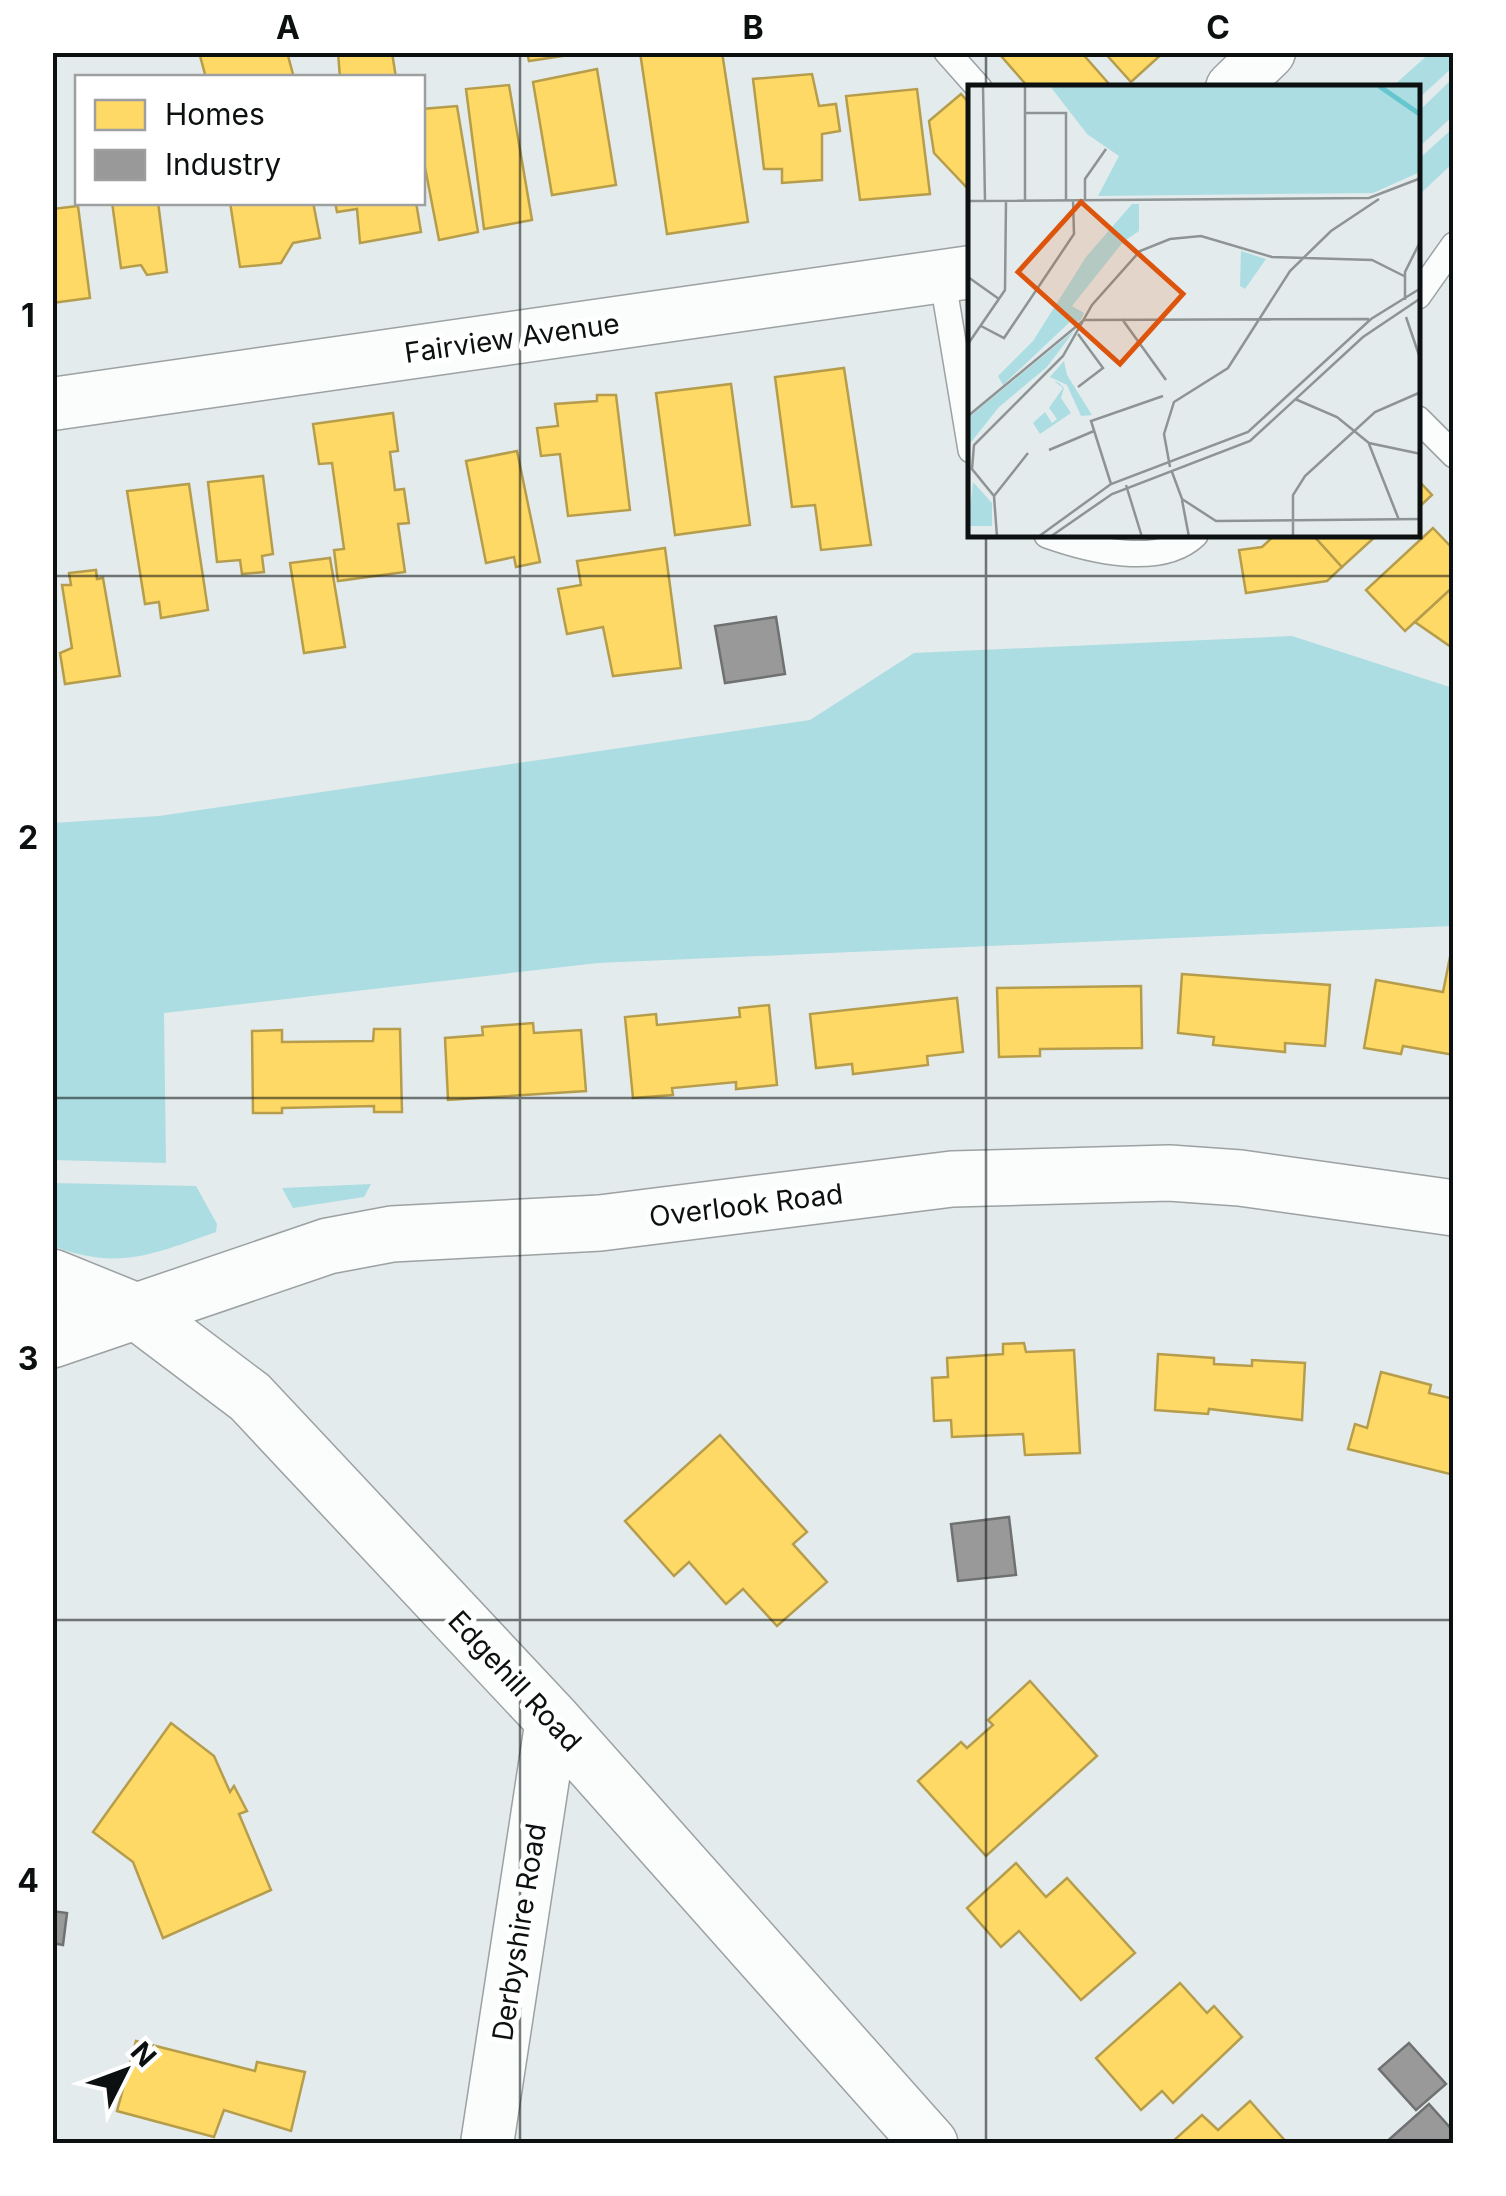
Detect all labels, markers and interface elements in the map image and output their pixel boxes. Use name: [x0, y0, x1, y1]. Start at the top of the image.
text: A: [276, 8, 300, 47]
text: B: [742, 8, 764, 47]
text: C: [1206, 8, 1230, 47]
legend: [75, 75, 425, 205]
inset map: [968, 85, 1421, 538]
text: Homes: [165, 96, 265, 132]
text: Industry: [165, 146, 281, 182]
text: 1: [21, 296, 35, 335]
street label: Fairview Avenue: [402, 306, 622, 370]
text: 2: [18, 818, 38, 857]
street label: Overlook Road: [647, 1176, 845, 1234]
text: 3: [18, 1339, 38, 1378]
street label: Edgehill Road: [441, 1604, 589, 1758]
street label: Derbyshire Road: [485, 1821, 553, 2043]
text: 4: [17, 1861, 39, 1900]
north arrow: [75, 2021, 175, 2121]
text: N: [124, 2035, 163, 2074]

